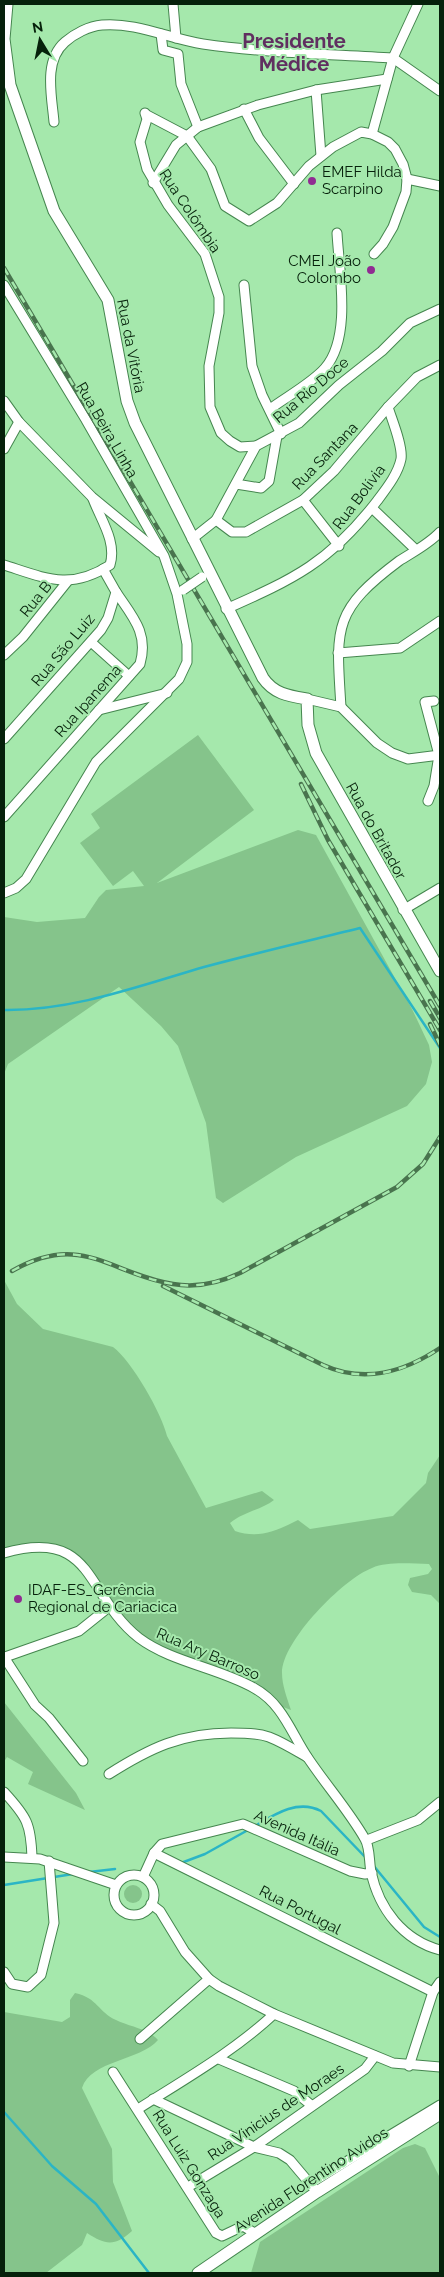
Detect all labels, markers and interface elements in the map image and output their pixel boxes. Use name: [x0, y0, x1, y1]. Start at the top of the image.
north arrow: [15, 15, 65, 65]
text: N: [31, 18, 44, 36]
district label: Presidente Médice: [242, 29, 346, 76]
place label: EMEF Hilda Scarpino: [322, 163, 402, 198]
street label: Rua Colômbia: [155, 166, 225, 256]
marker: EMEF Hilda Scarpino: [306, 175, 318, 187]
place label: CMEI João Colombo: [288, 252, 361, 287]
marker: CMEI João Colombo: [365, 264, 377, 276]
street label: Rua da Vitória: [113, 297, 149, 395]
street label: Rua Rio Doce: [270, 353, 353, 427]
street label: Rua Beira Linha: [72, 379, 142, 481]
street label: Rua Santana: [288, 419, 362, 493]
street label: Rua Bolívia: [329, 461, 389, 533]
street label: Rua B: [16, 578, 56, 620]
street label: Rua São Luiz: [28, 610, 98, 690]
street label: Rua Ipanema: [51, 661, 125, 741]
street label: Rua do Britador: [342, 779, 410, 883]
place label: IDAF-ES_Gerência Regional de Cariacica: [28, 1581, 177, 1616]
marker: IDAF-ES_Gerência Regional de Cariacica: [12, 1593, 24, 1605]
street label: Rua Ary Barroso: [154, 1624, 262, 1684]
street label: Avenida Itália: [251, 1806, 343, 1860]
street label: Rua Portugal: [256, 1882, 345, 1939]
street label: Rua Vinicius de Moraes: [204, 2060, 348, 2164]
street label: Rua Luiz Gonzaga: [148, 2107, 230, 2221]
street label: Avenida Florentino Avidos: [231, 2124, 391, 2236]

